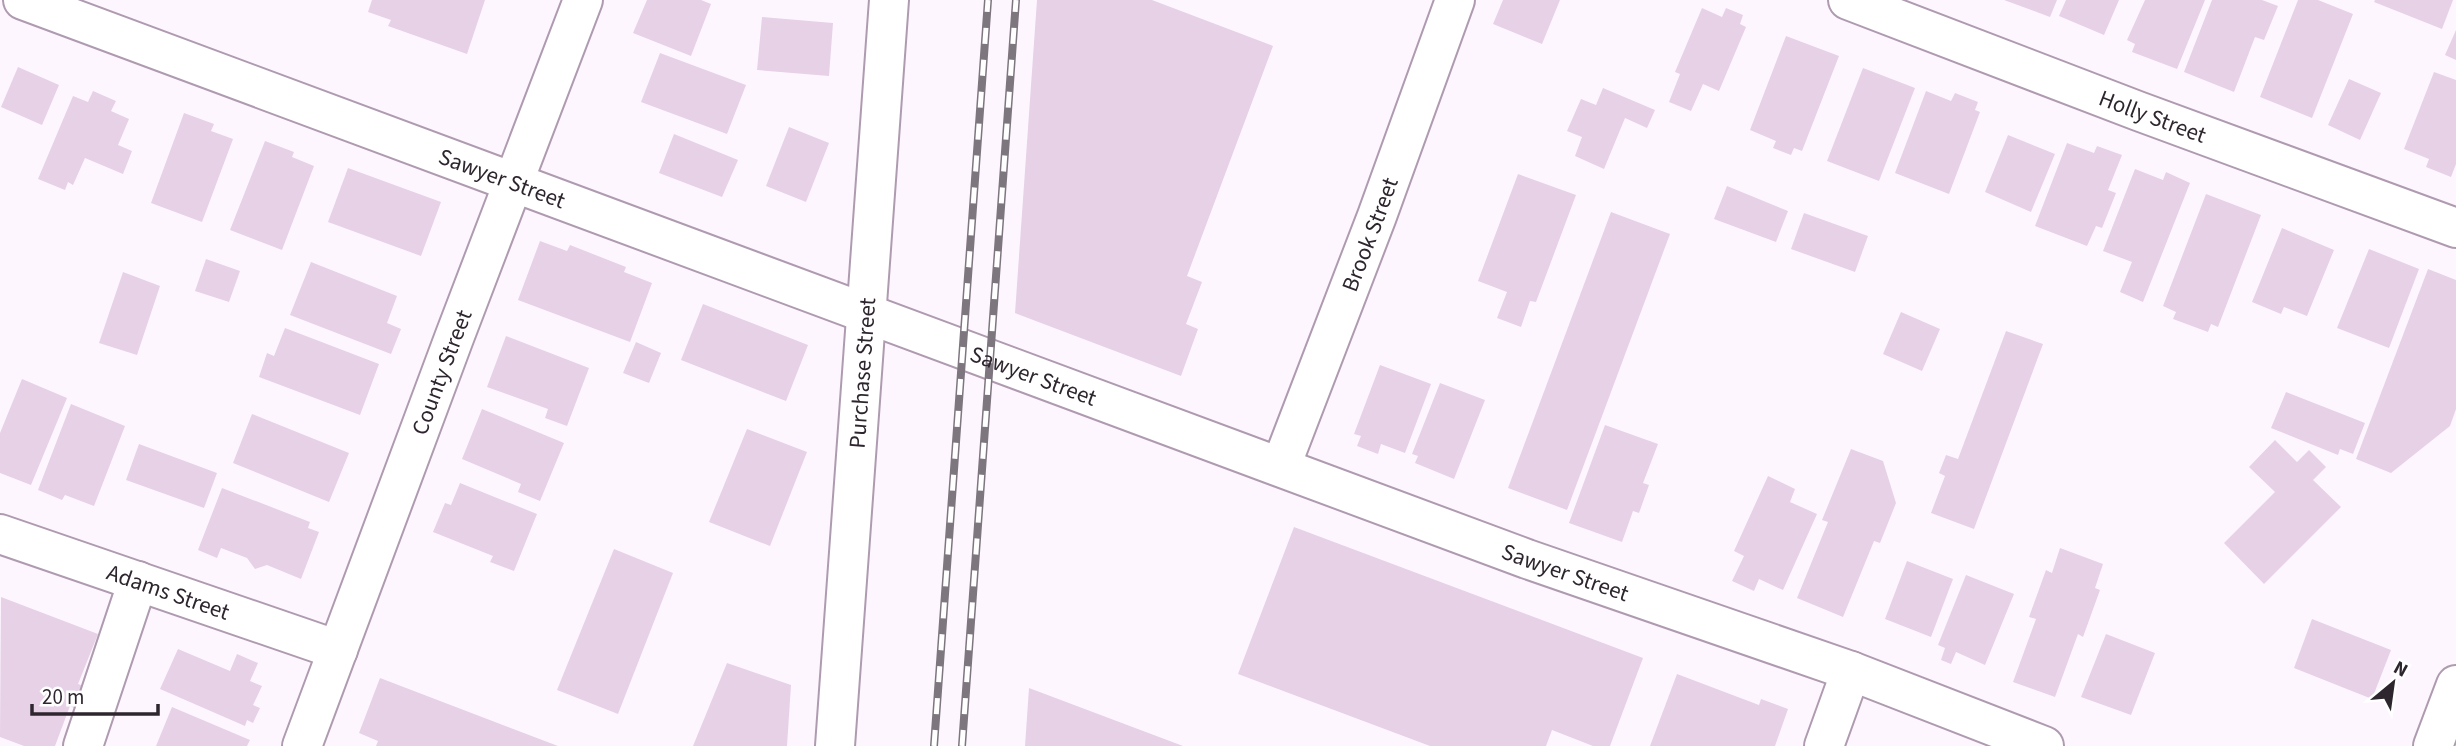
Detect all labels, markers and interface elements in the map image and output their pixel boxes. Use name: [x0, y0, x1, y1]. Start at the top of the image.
street label: Holly Street: [2094, 82, 2211, 152]
street label: Sawyer Street: [434, 140, 570, 217]
street label: Brook Street: [1333, 173, 1407, 297]
street label: Purchase Street: [841, 296, 884, 450]
street label: County Street: [403, 305, 480, 440]
street label: Sawyer Street: [965, 337, 1101, 415]
street label: Sawyer Street: [1497, 535, 1633, 610]
street label: Adams Street: [102, 556, 234, 629]
north arrow: [2358, 648, 2428, 718]
text: N: [2388, 655, 2413, 684]
scale bar: [32, 672, 158, 716]
text: 20 m: [42, 682, 84, 712]

